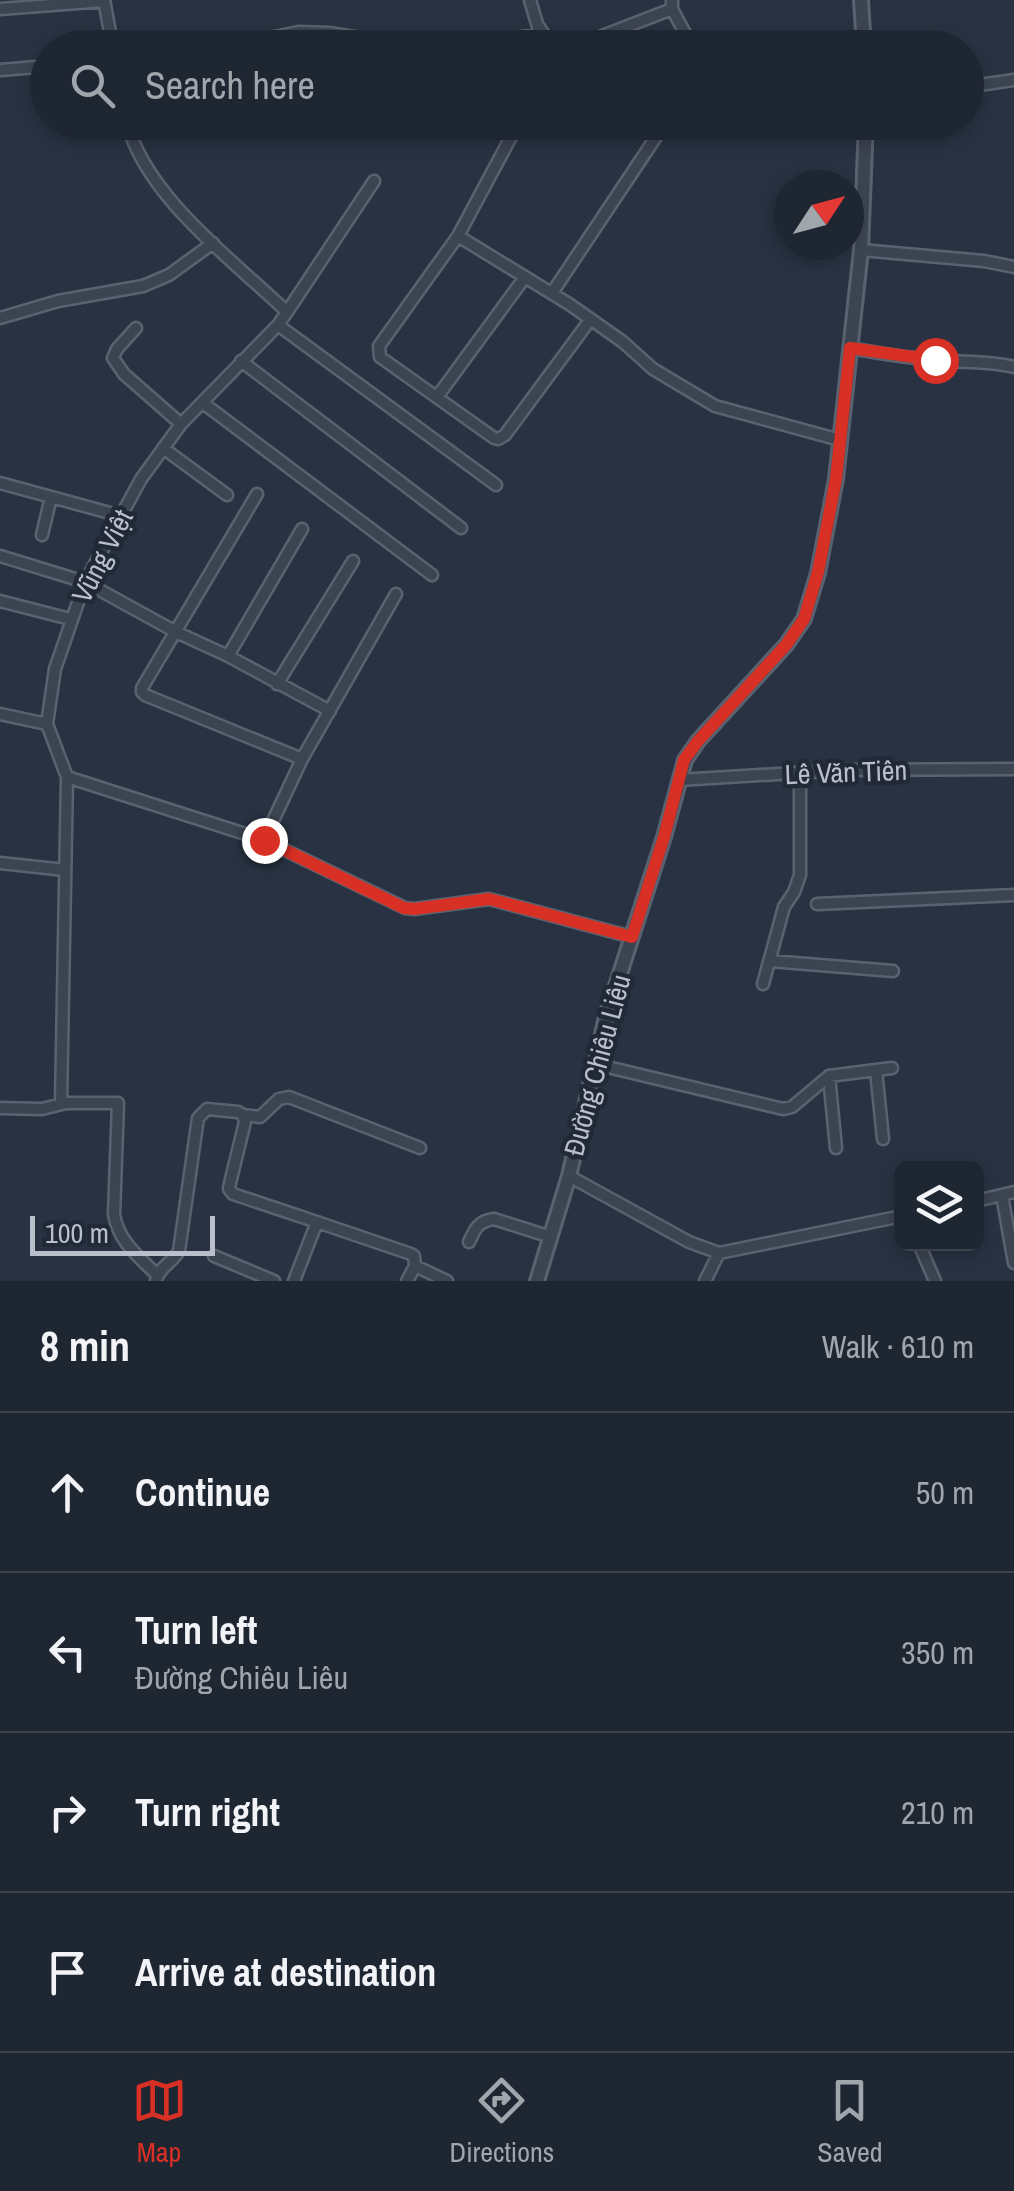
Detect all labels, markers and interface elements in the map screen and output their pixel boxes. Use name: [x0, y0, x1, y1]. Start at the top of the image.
search box: [30, 30, 984, 140]
icon: search: [65, 58, 120, 113]
text: Search here: [145, 60, 315, 111]
north arrow: [774, 170, 864, 260]
route start: [913, 338, 959, 384]
street label: Vũng Việt: [62, 503, 142, 609]
street label: Lê Văn Tiên: [784, 751, 908, 793]
route end: [242, 818, 288, 864]
street label: Đường Chiêu Liêu: [555, 970, 639, 1160]
map controls: [894, 1161, 984, 1251]
button: layers: [894, 1161, 984, 1251]
scale bar: [30, 1211, 215, 1256]
text: 100 m: [45, 1214, 109, 1252]
text: 8 min: [40, 1318, 130, 1374]
text: Walk · 610 m: [822, 1325, 974, 1368]
icon: ahead: [40, 1465, 95, 1520]
text: Continue: [135, 1467, 270, 1518]
text: 50 m: [916, 1471, 974, 1514]
text: Turn left: [135, 1605, 257, 1656]
icon: left: [40, 1625, 95, 1680]
text: 350 m: [901, 1631, 974, 1674]
text: Đường Chiêu Liêu: [135, 1656, 348, 1699]
icon: right: [40, 1785, 95, 1840]
text: Turn right: [135, 1787, 280, 1838]
text: 210 m: [901, 1791, 974, 1834]
icon: arrive: [40, 1945, 95, 2000]
text: Arrive at destination: [135, 1947, 436, 1998]
tab: Map: [132, 2073, 187, 2171]
tab: Directions: [450, 2073, 554, 2171]
tab: Saved: [817, 2073, 882, 2171]

